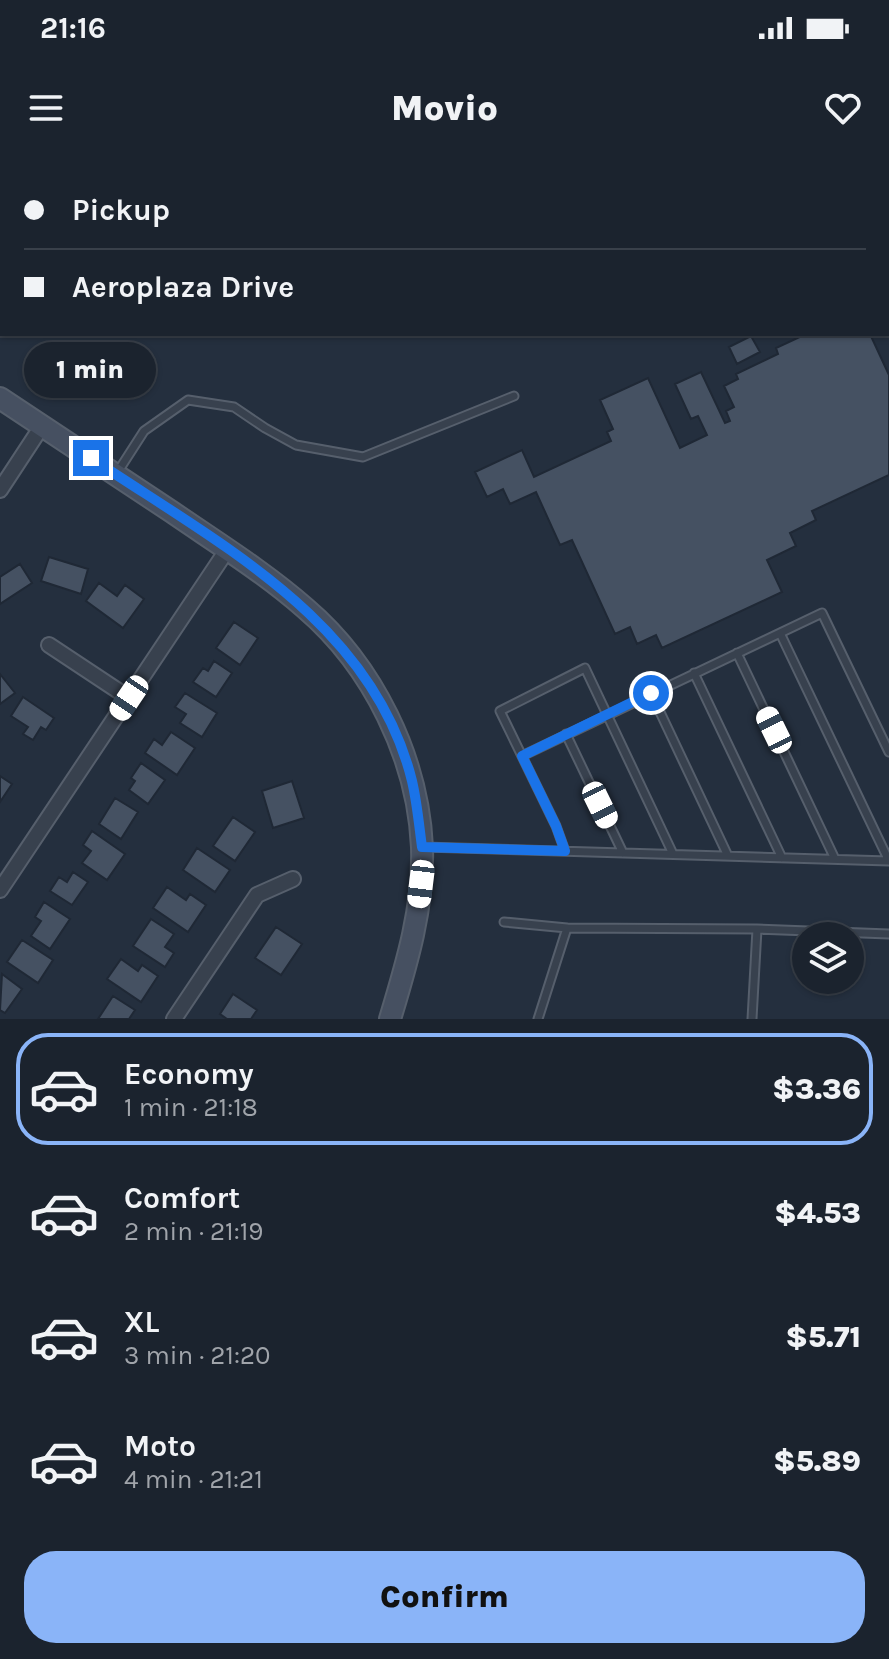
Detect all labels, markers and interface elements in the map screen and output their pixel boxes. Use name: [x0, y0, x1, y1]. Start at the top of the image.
text: 21:16: [40, 10, 106, 46]
icon: menu: [24, 86, 68, 130]
icon: heart: [821, 86, 865, 130]
text: Movio: [391, 87, 498, 129]
text: Pickup: [72, 192, 170, 228]
text: Aeroplaza Drive: [72, 269, 294, 305]
callout: 1 min: [25, 342, 157, 398]
text: 1 min: [56, 354, 124, 385]
route end: [73, 440, 109, 476]
car: [106, 671, 152, 725]
route start: [633, 675, 669, 711]
car: [753, 703, 795, 757]
car: [579, 778, 621, 832]
car: [406, 859, 436, 909]
map controls: [792, 922, 864, 994]
button: layers: [792, 922, 864, 994]
icon: car: [28, 1053, 100, 1125]
text: Economy: [124, 1056, 254, 1092]
text: $3.36: [772, 1071, 861, 1107]
text: 1 min · 21:18: [124, 1092, 258, 1123]
icon: car: [28, 1177, 100, 1249]
text: Comfort: [124, 1180, 240, 1216]
text: $4.53: [774, 1195, 861, 1231]
text: 2 min · 21:19: [124, 1216, 263, 1247]
icon: car: [28, 1301, 100, 1373]
text: XL: [124, 1304, 159, 1340]
text: $5.71: [786, 1319, 861, 1355]
text: 3 min · 21:20: [124, 1340, 270, 1371]
icon: car: [28, 1425, 100, 1497]
text: Moto: [124, 1428, 196, 1464]
text: $5.89: [773, 1443, 861, 1479]
text: 4 min · 21:21: [124, 1464, 263, 1495]
button: Confirm: [24, 1551, 865, 1643]

